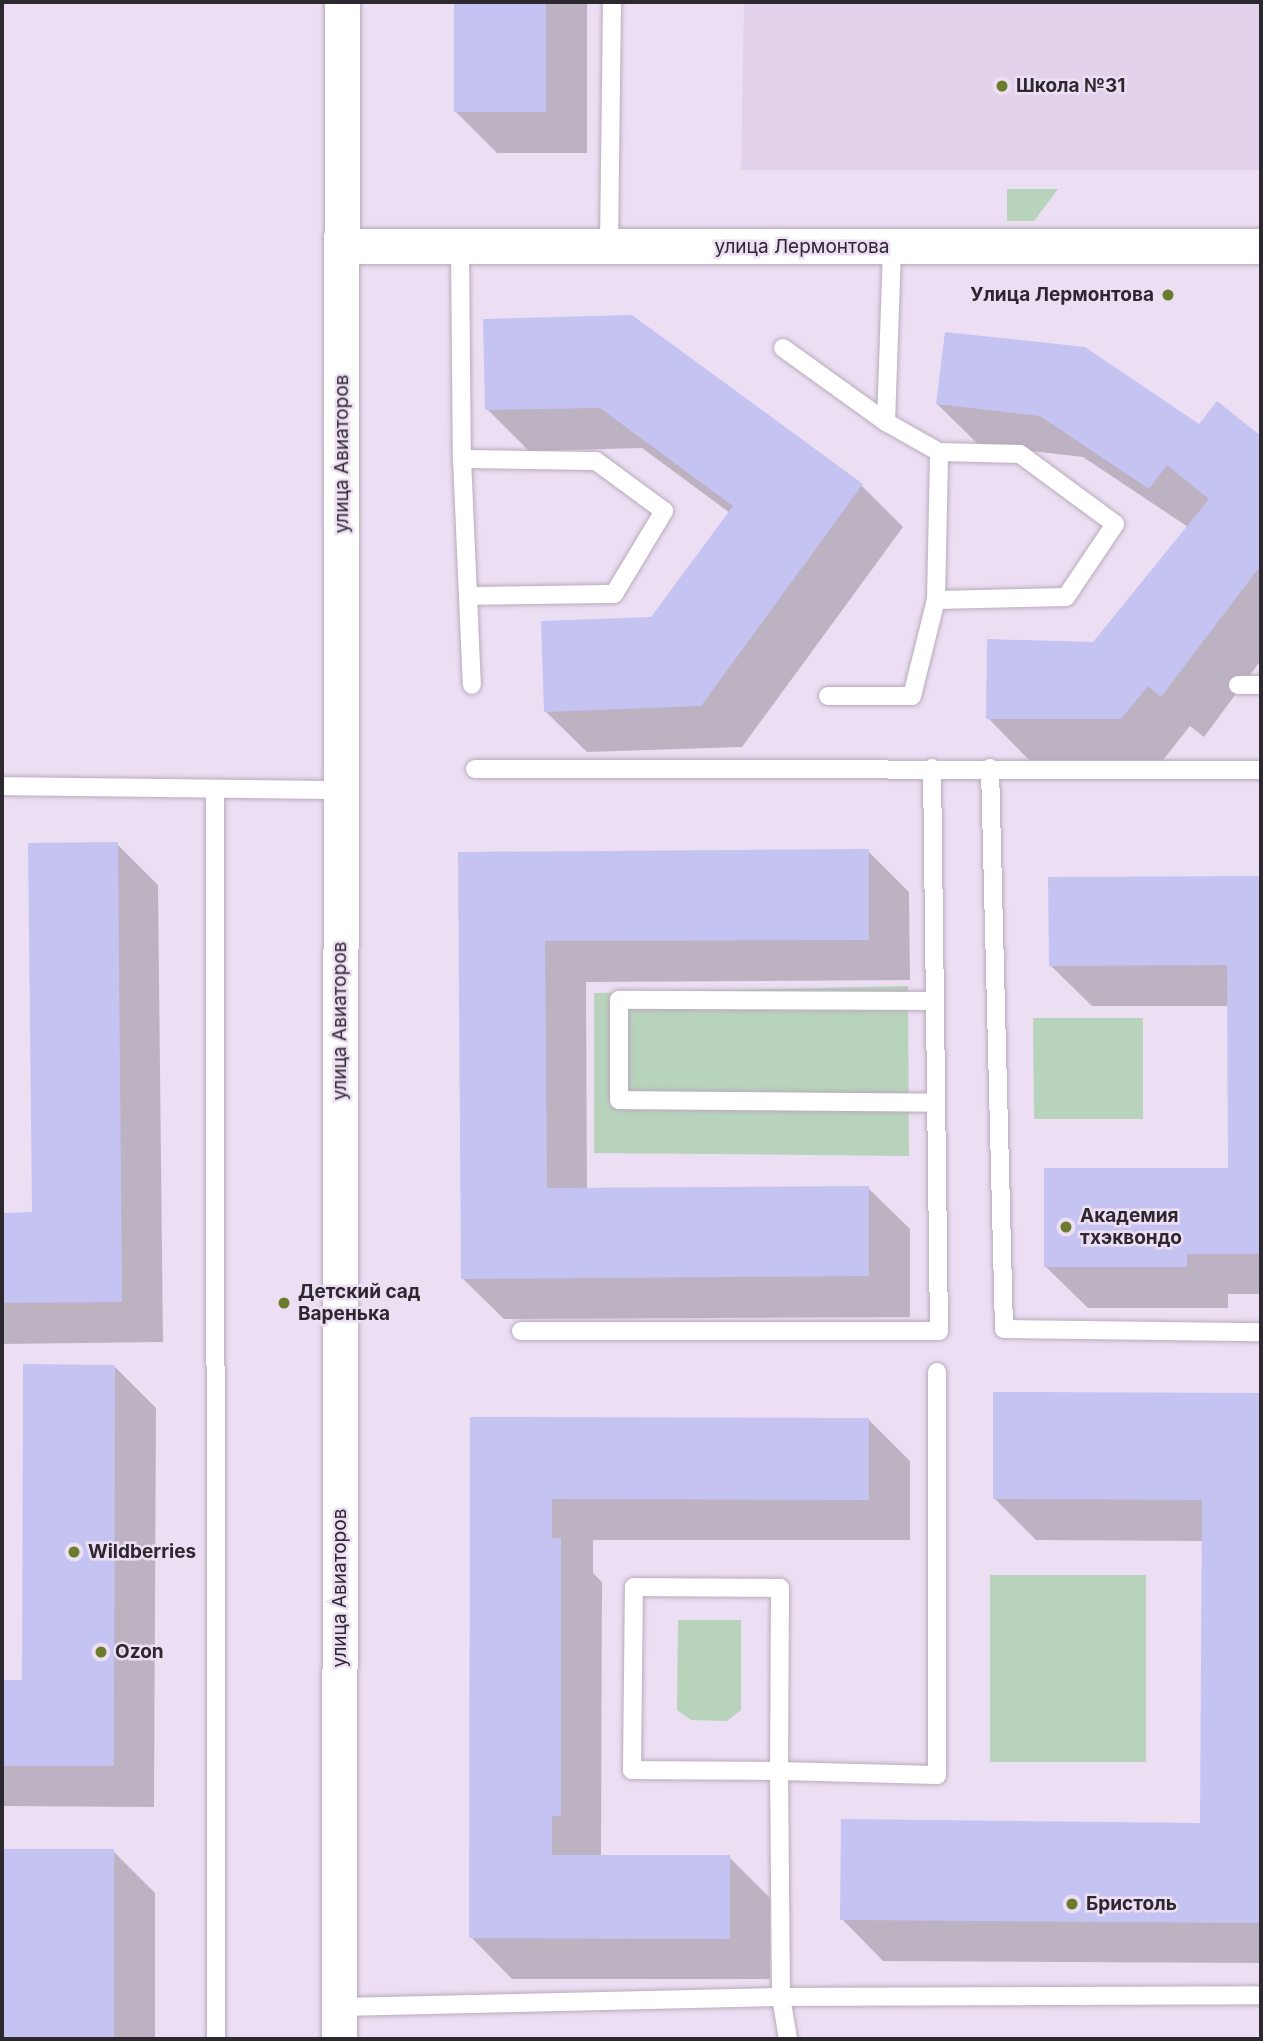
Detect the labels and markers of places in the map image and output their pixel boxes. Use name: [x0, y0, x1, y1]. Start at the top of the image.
place label: Школа №31: [1016, 75, 1125, 97]
marker: Школа №31: [994, 78, 1010, 94]
place label: Улица Лермонтова: [970, 284, 1154, 306]
marker: Улица Лермонтова: [1160, 287, 1176, 303]
place label: Академия тхэквондо: [1080, 1205, 1182, 1249]
marker: Академия тхэквондо: [1058, 1219, 1074, 1235]
place label: Детский сад Варенька: [298, 1281, 421, 1325]
marker: Детский сад Варенька: [276, 1295, 292, 1311]
place label: Wildberries: [88, 1541, 196, 1563]
marker: Wildberries: [66, 1544, 82, 1560]
place label: Ozon: [115, 1641, 164, 1663]
marker: Ozon: [93, 1644, 109, 1660]
place label: Бристоль: [1086, 1893, 1177, 1915]
marker: Бристоль: [1064, 1896, 1080, 1912]

